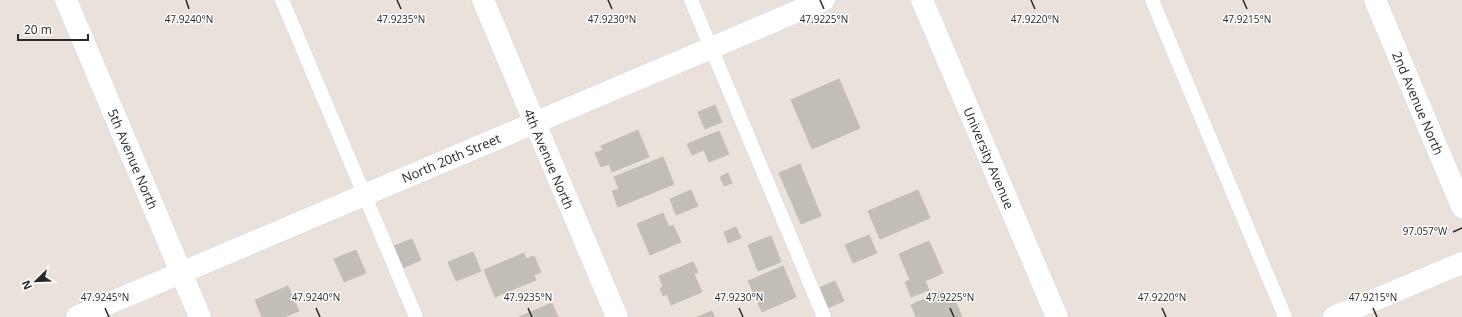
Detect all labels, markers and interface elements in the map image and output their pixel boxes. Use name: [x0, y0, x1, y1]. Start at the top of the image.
text: 47.9240°N: [165, 12, 213, 26]
text: 47.9235°N: [377, 12, 425, 26]
text: 47.9230°N: [588, 12, 636, 26]
text: 47.9225°N: [800, 12, 848, 26]
text: 47.9220°N: [1011, 12, 1059, 26]
text: 47.9215°N: [1223, 12, 1271, 26]
scale bar: [18, 16, 88, 42]
text: 20 m: [24, 21, 52, 38]
street label: 2nd Avenue North: [1388, 48, 1448, 158]
street label: University Avenue: [959, 104, 1019, 212]
street label: 5th Avenue North: [104, 106, 162, 212]
street label: 4th Avenue North: [520, 106, 578, 212]
street label: North 20th Street: [399, 129, 504, 187]
text: 97.057°W: [1403, 224, 1448, 238]
north arrow: [16, 261, 56, 301]
text: N: [18, 278, 35, 292]
text: 47.9245°N: [81, 290, 129, 304]
text: 47.9240°N: [292, 290, 340, 304]
text: 47.9235°N: [504, 290, 552, 304]
text: 47.9230°N: [715, 290, 763, 304]
text: 47.9225°N: [926, 290, 974, 304]
text: 47.9220°N: [1138, 290, 1186, 304]
text: 47.9215°N: [1349, 290, 1397, 304]

